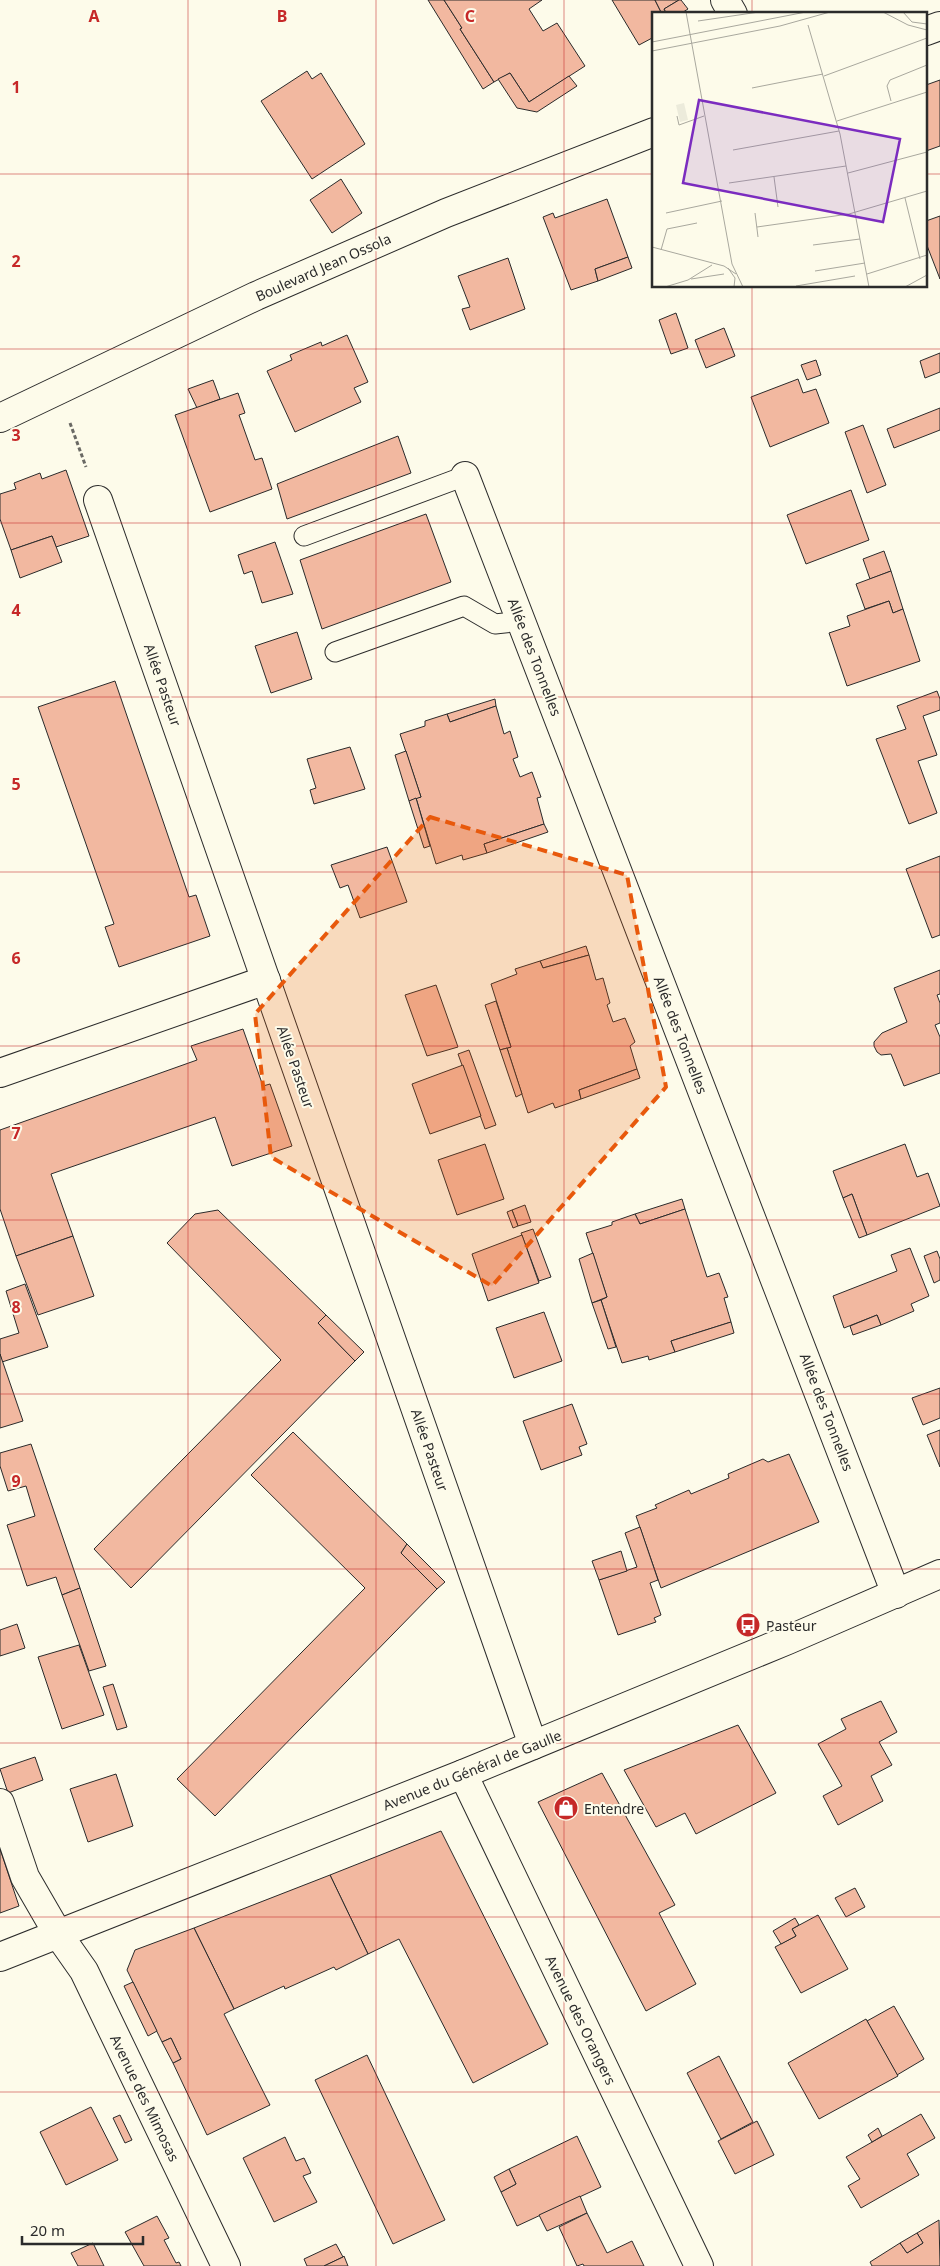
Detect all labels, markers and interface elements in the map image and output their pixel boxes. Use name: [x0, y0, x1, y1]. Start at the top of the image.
text: A: [88, 5, 100, 27]
text: B: [277, 5, 287, 27]
text: C: [465, 5, 475, 27]
inset map: [652, 12, 928, 288]
text: 1: [11, 76, 21, 98]
street label: Boulevard Jean Ossola: [252, 229, 394, 305]
text: 2: [11, 250, 21, 272]
text: 3: [11, 424, 21, 446]
street label: Allée des Tonnelles: [504, 595, 566, 719]
text: 4: [11, 599, 21, 621]
street label: Allée Pasteur: [140, 641, 186, 729]
text: 5: [11, 773, 21, 795]
text: 6: [11, 947, 21, 969]
street label: Allée des Tonnelles: [650, 973, 712, 1097]
street label: Allée Pasteur: [273, 1023, 319, 1111]
text: 7: [11, 1122, 21, 1144]
text: 8: [11, 1296, 21, 1318]
street label: Allée des Tonnelles: [796, 1350, 858, 1474]
street label: Allée Pasteur: [407, 1406, 453, 1494]
text: 9: [11, 1470, 21, 1492]
bus stop icon: Pasteur: [735, 1612, 761, 1638]
place label: Pasteur: [766, 1616, 817, 1635]
street label: Avenue du Général de Gaulle: [380, 1725, 564, 1815]
shop icon: Entendre: [553, 1795, 579, 1821]
place label: Entendre: [584, 1799, 644, 1818]
street label: Avenue des Orangers: [541, 1952, 621, 2088]
street label: Avenue des Mimosas: [106, 2031, 184, 2165]
scale bar: [22, 2214, 144, 2246]
text: 20 m: [30, 2220, 65, 2240]

